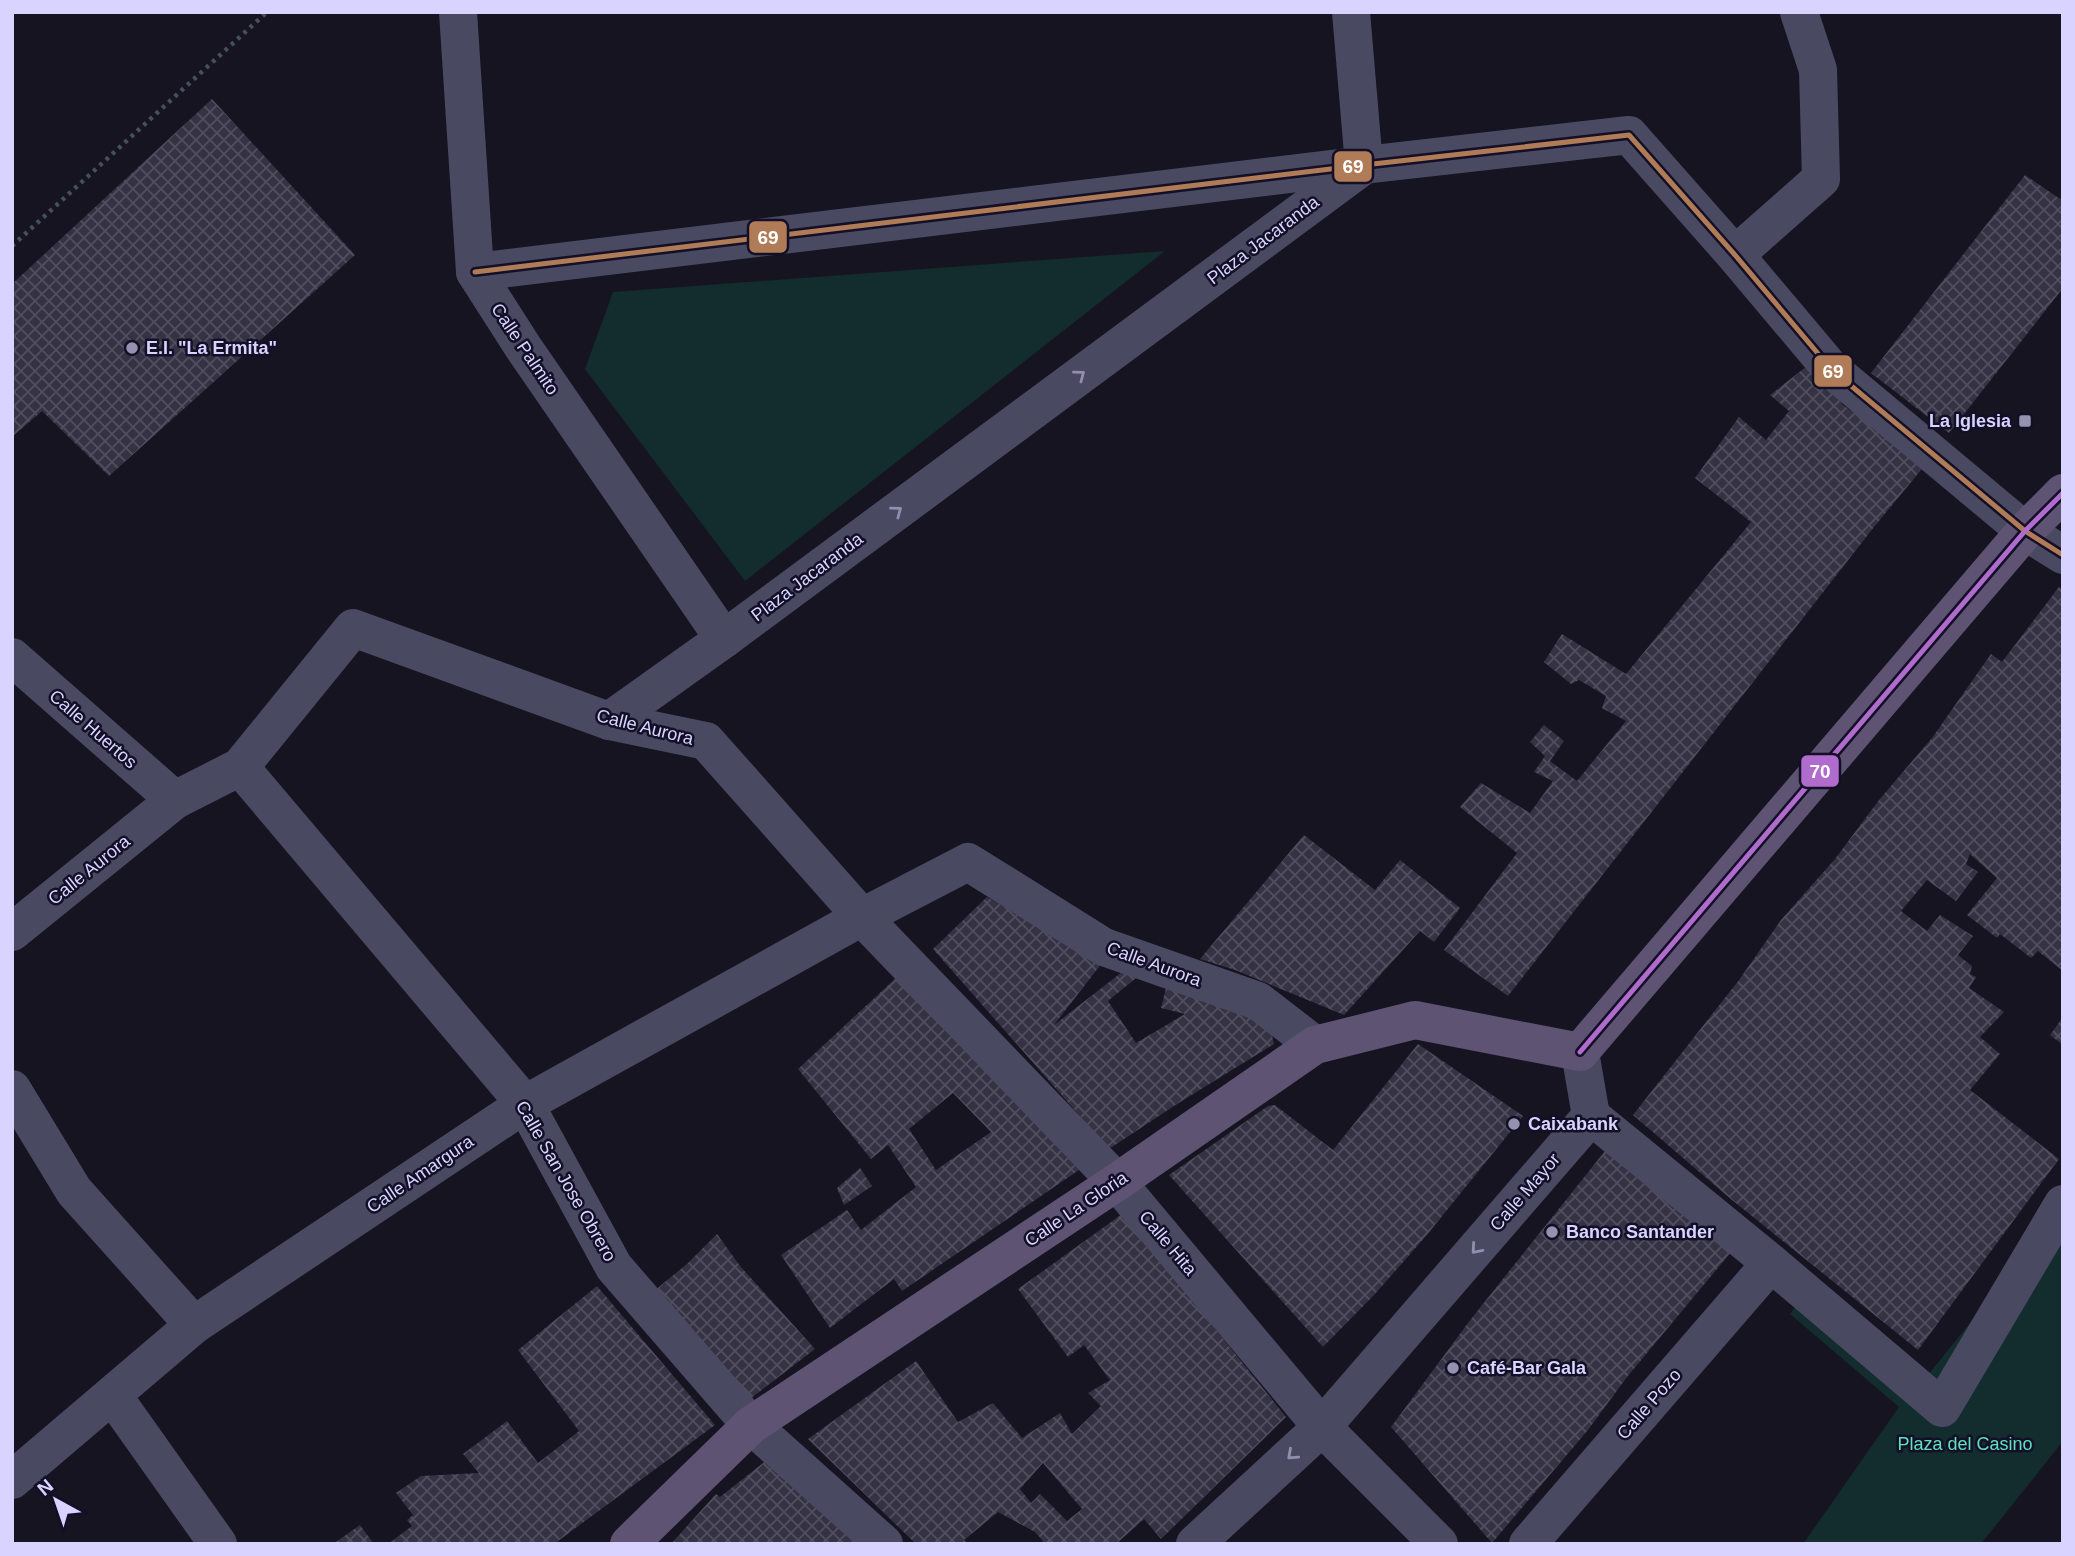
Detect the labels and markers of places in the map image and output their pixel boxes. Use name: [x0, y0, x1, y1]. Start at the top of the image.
place label: E.I. "La Ermita": [146, 338, 277, 358]
marker: E.I. "La Ermita": [124, 340, 140, 356]
place label: La Iglesia: [1929, 411, 2012, 431]
marker: La Iglesia: [2017, 413, 2033, 429]
place label: Caixabank: [1528, 1114, 1619, 1134]
marker: Caixabank: [1506, 1116, 1522, 1132]
place label: Banco Santander: [1566, 1222, 1714, 1242]
marker: Banco Santander: [1544, 1224, 1560, 1240]
place label: Café-Bar Gala: [1467, 1358, 1587, 1378]
marker: Café-Bar Gala: [1445, 1360, 1461, 1376]

